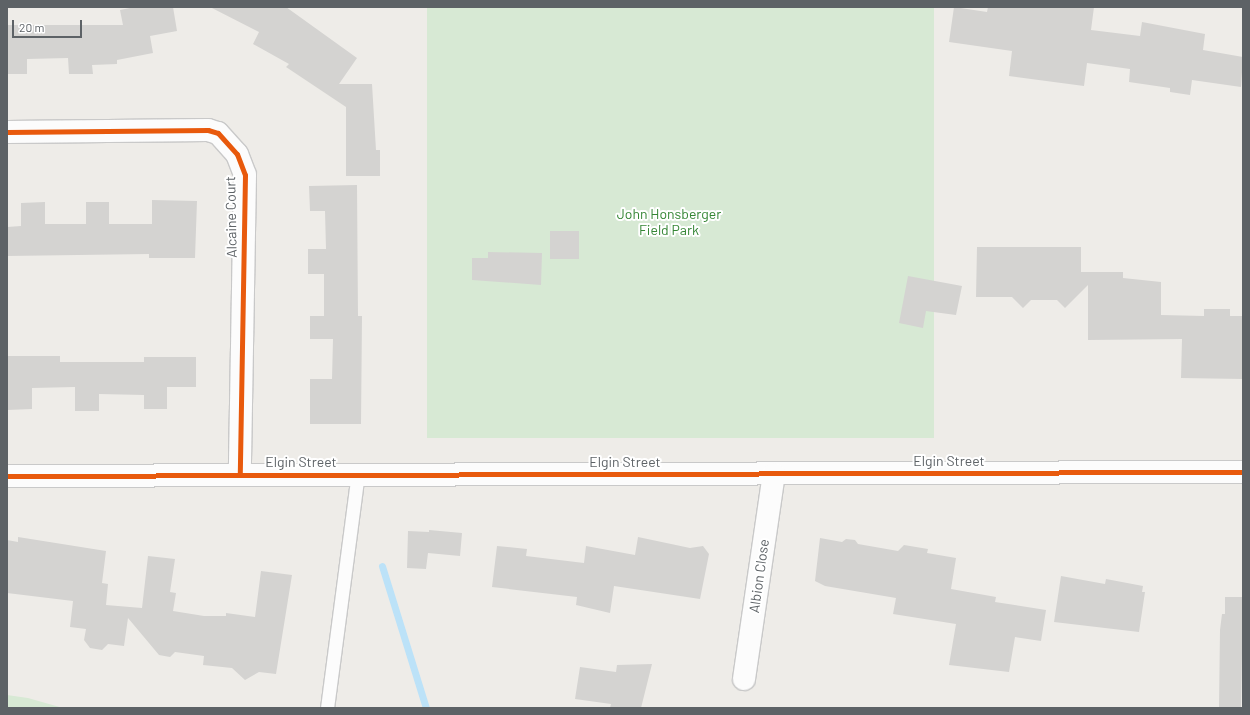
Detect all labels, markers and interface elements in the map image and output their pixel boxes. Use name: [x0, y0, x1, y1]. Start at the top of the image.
scale bar: [14, 12, 84, 38]
text: 20 m: [19, 20, 45, 34]
street label: Alcaine Court: [222, 176, 240, 258]
park label: John Honsberger Field Park: [617, 206, 721, 238]
street label: Elgin Street: [913, 453, 985, 469]
street label: Elgin Street: [265, 454, 337, 470]
street label: Elgin Street: [589, 454, 661, 470]
street label: Albion Close: [745, 538, 773, 614]

